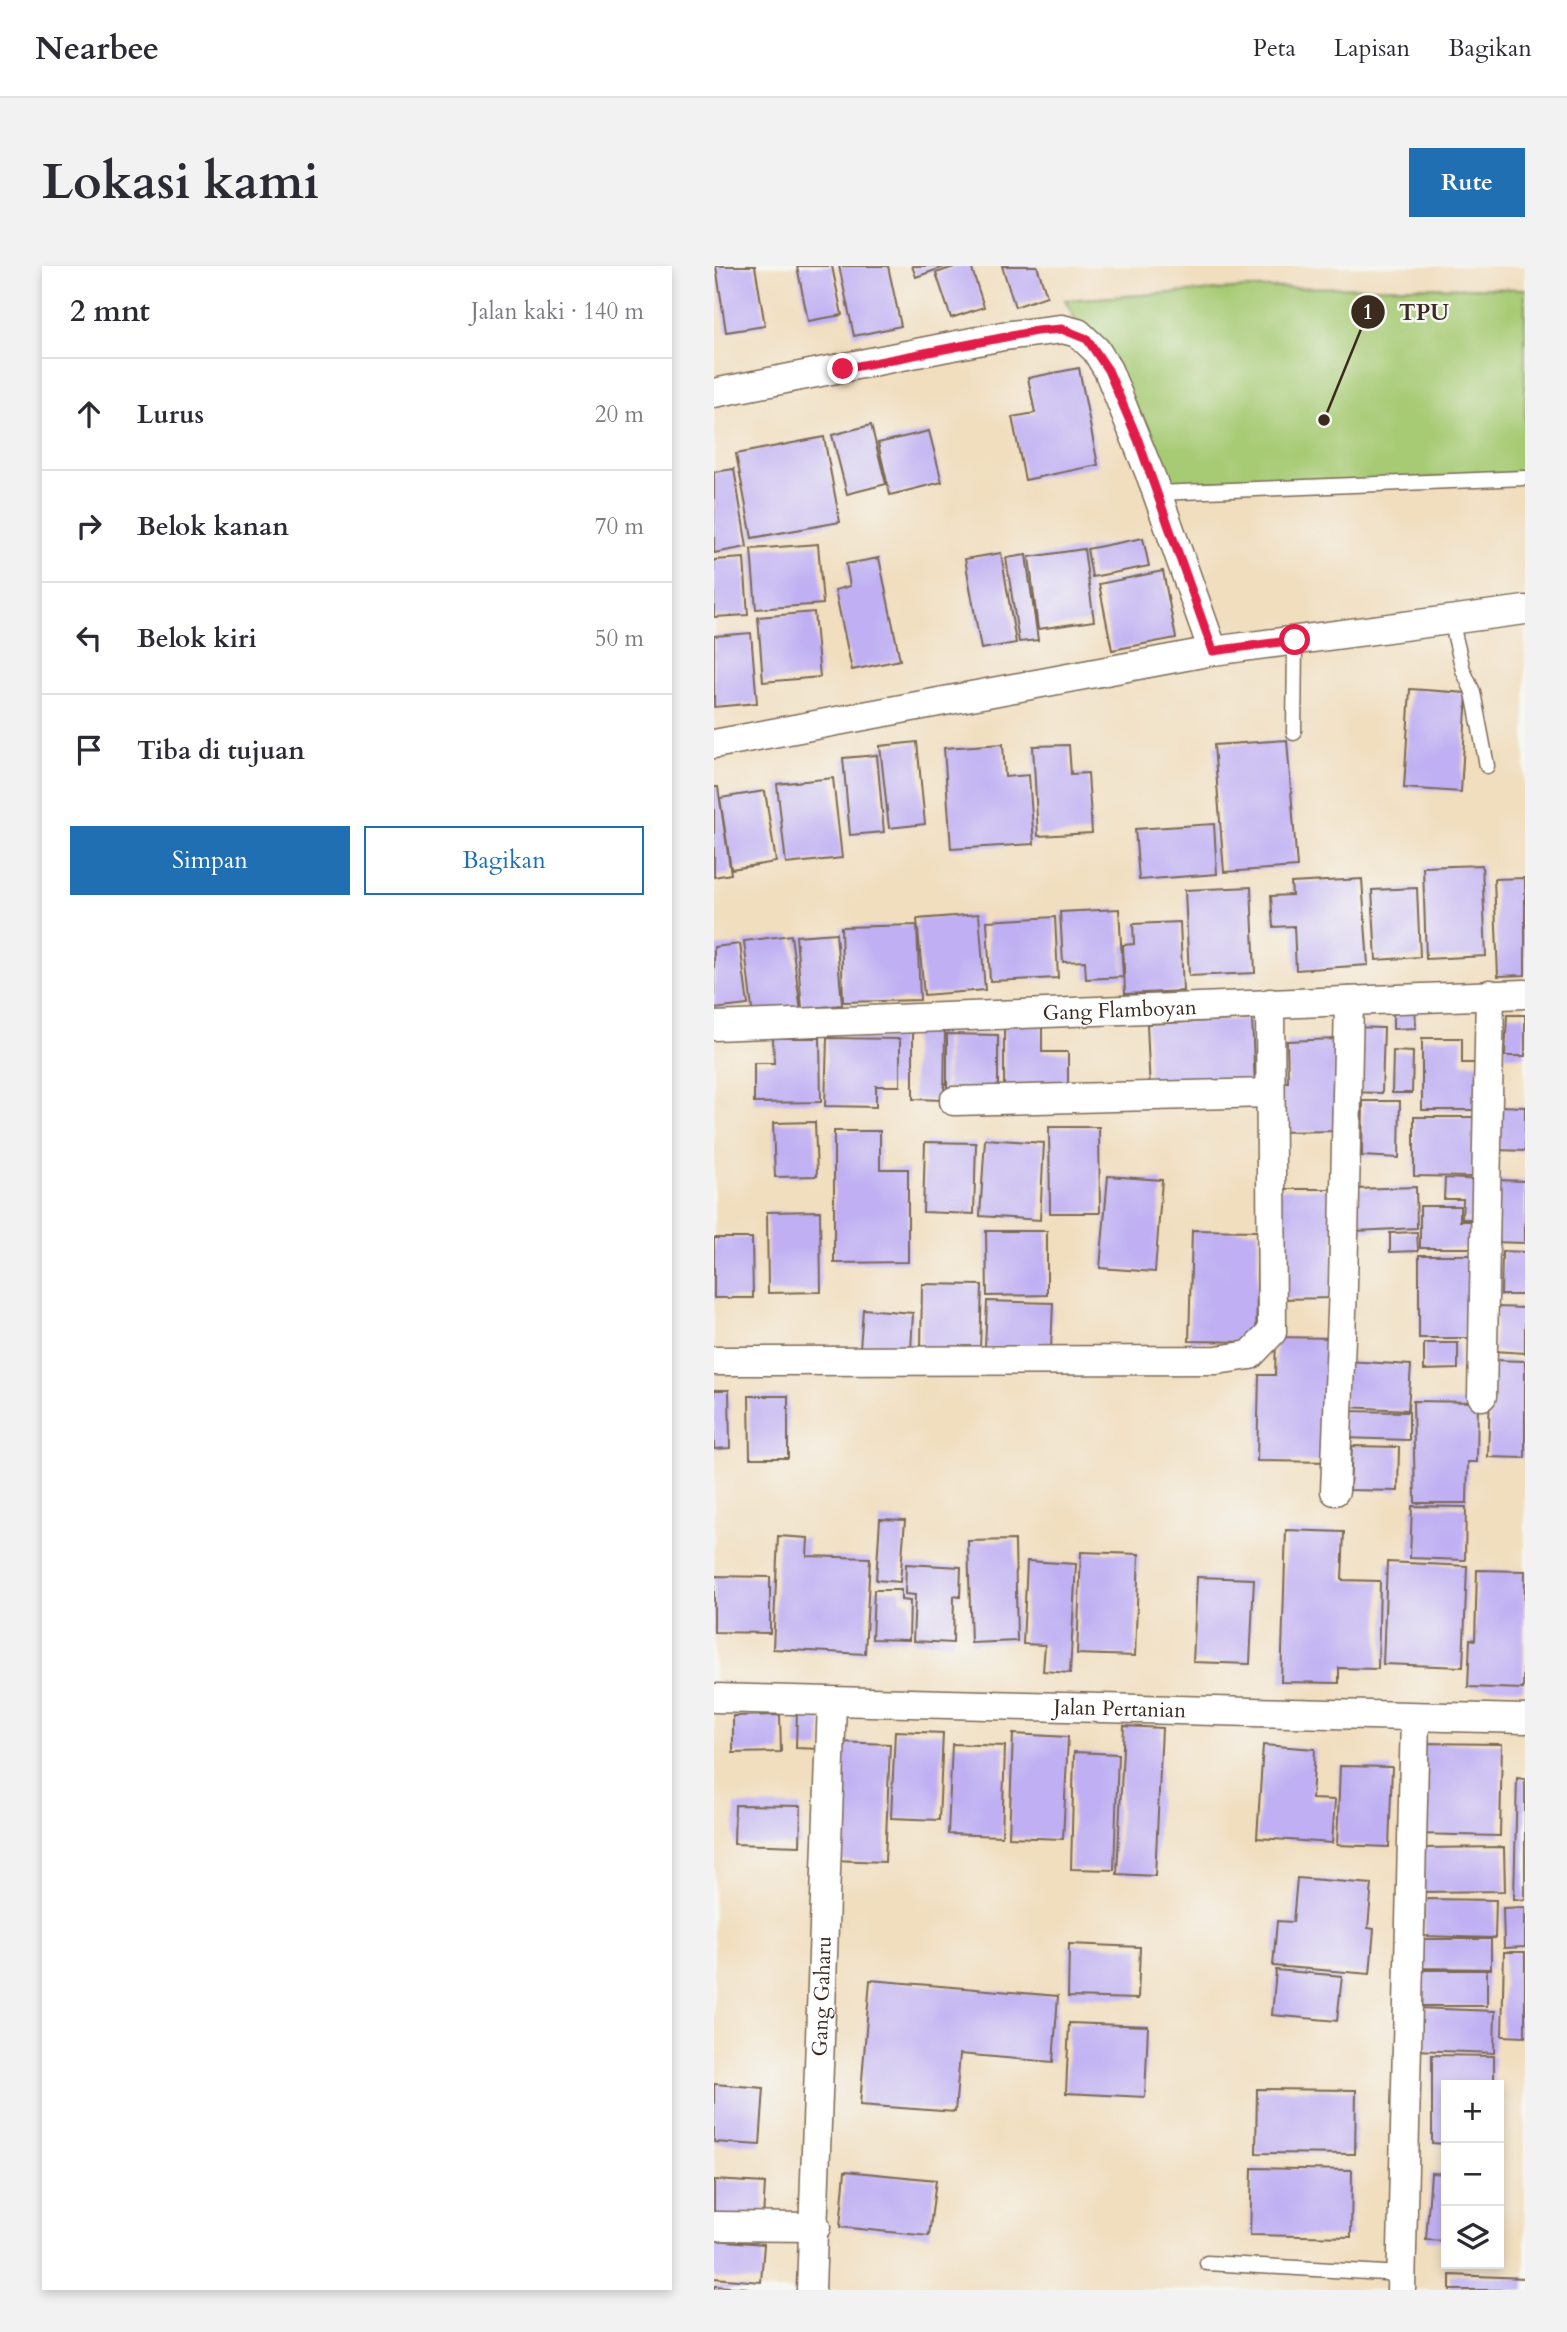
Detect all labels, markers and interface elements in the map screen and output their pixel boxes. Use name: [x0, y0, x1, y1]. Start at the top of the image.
text: Nearbee: [35, 26, 159, 71]
text: Peta: [1253, 32, 1296, 65]
text: Lapisan: [1334, 32, 1410, 65]
text: Bagikan: [1448, 32, 1532, 65]
button: Rute: [1409, 148, 1525, 217]
text: Lokasi kami: [42, 149, 319, 216]
callout: TPU: [1350, 290, 1463, 334]
text: 2 mnt: [70, 291, 150, 332]
text: Jalan kaki · 140 m: [471, 296, 644, 327]
text: TPU: [1399, 297, 1449, 328]
text: 1: [1363, 298, 1373, 327]
route end: [827, 353, 858, 384]
icon: ahead: [70, 395, 108, 433]
text: Lurus: [137, 397, 204, 432]
text: 20 m: [595, 399, 644, 430]
icon: right: [70, 507, 108, 545]
text: Belok kanan: [137, 509, 289, 544]
text: 70 m: [595, 511, 644, 542]
icon: left: [70, 619, 108, 657]
text: Belok kiri: [137, 621, 257, 656]
text: 50 m: [595, 623, 644, 654]
route start: [1279, 624, 1310, 655]
icon: arrive: [70, 731, 108, 769]
text: Tiba di tujuan: [137, 733, 305, 768]
button: Simpan: [70, 826, 350, 895]
button: Bagikan: [364, 826, 644, 895]
street label: Gang Flamboyan: [1042, 993, 1197, 1028]
street label: Jalan Pertanian: [1050, 1693, 1186, 1725]
street label: Gang Gaharu: [805, 1935, 839, 2057]
map controls: [1441, 2080, 1504, 2269]
button: +: [1441, 2080, 1504, 2143]
button: −: [1441, 2143, 1504, 2206]
button: layers: [1441, 2206, 1504, 2269]

